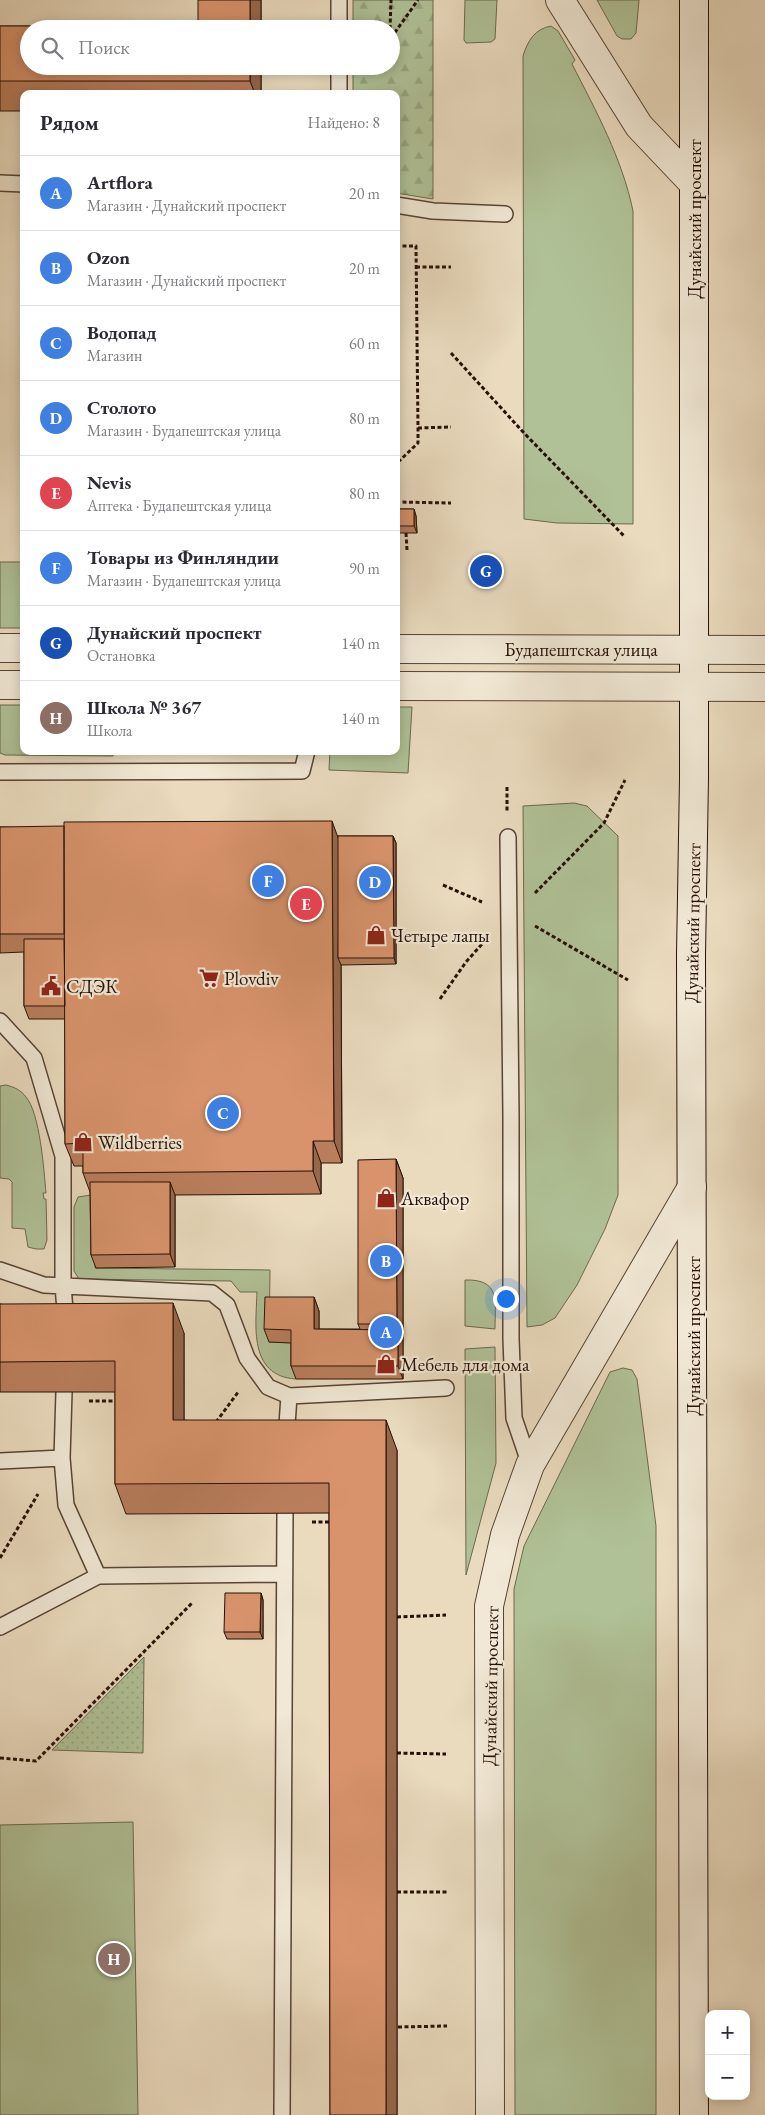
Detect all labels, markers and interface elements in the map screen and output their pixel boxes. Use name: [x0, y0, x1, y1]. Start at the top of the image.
search box: [20, 20, 400, 75]
icon: search: [38, 34, 66, 62]
text: Поиск: [78, 35, 130, 60]
text: Рядом: [40, 109, 99, 136]
text: Найдено: 8: [308, 112, 380, 133]
street label: Дунайский проспект: [682, 139, 707, 299]
text: Artflora: [87, 170, 153, 195]
text: A: [50, 183, 62, 204]
text: 20 m: [349, 183, 380, 204]
text: Магазин · Дунайский проспект: [87, 195, 286, 216]
text: Ozon: [87, 245, 130, 270]
text: B: [51, 258, 61, 279]
text: 20 m: [349, 258, 380, 279]
text: Магазин · Дунайский проспект: [87, 270, 286, 291]
text: Водопад: [87, 320, 157, 345]
text: C: [50, 333, 62, 354]
text: 60 m: [349, 333, 380, 354]
text: Магазин: [87, 345, 142, 366]
text: Столото: [87, 395, 156, 420]
text: D: [50, 408, 62, 429]
text: 80 m: [349, 408, 380, 429]
text: Магазин · Будапештская улица: [87, 420, 281, 441]
text: Nevis: [87, 470, 131, 495]
text: E: [51, 483, 61, 504]
text: 80 m: [349, 483, 380, 504]
text: Аптека · Будапештская улица: [87, 495, 272, 516]
text: Товары из Финляндии: [87, 545, 279, 570]
pin: G: [470, 552, 502, 590]
text: F: [52, 558, 60, 579]
text: 90 m: [349, 558, 380, 579]
text: Магазин · Будапештская улица: [87, 570, 281, 591]
text: Дунайский проспект: [87, 620, 262, 645]
text: G: [50, 633, 62, 654]
text: 140 m: [341, 633, 380, 654]
street label: Будапештская улица: [504, 637, 658, 662]
text: Остановка: [87, 645, 156, 666]
text: Школа № 367: [87, 695, 201, 720]
text: H: [50, 708, 62, 729]
text: 140 m: [341, 708, 380, 729]
text: Школа: [87, 720, 132, 741]
street label: Дунайский проспект: [679, 843, 706, 1003]
pin: F: [252, 862, 284, 900]
pin: D: [359, 863, 391, 901]
pin: E: [290, 885, 322, 923]
place label: Четыре лапы: [391, 923, 490, 948]
shop icon: Четыре лапы: [365, 924, 387, 946]
place label: Plovdiv: [224, 966, 279, 991]
supermarket icon: Plovdiv: [198, 967, 220, 989]
place label: СДЭК: [66, 974, 118, 999]
public building icon: СДЭК: [40, 975, 62, 997]
pin: C: [207, 1094, 239, 1132]
place label: Wildberries: [98, 1130, 182, 1155]
shop icon: Wildberries: [72, 1131, 94, 1153]
place label: Аквафор: [400, 1186, 469, 1211]
shop icon: Аквафор: [375, 1187, 397, 1209]
pin: B: [370, 1242, 402, 1280]
street label: Дунайский проспект: [681, 1256, 706, 1416]
your location: [493, 1286, 519, 1312]
pin: A: [370, 1313, 402, 1351]
place label: Мебель для дома: [401, 1352, 530, 1377]
shop icon: Мебель для дома: [375, 1353, 397, 1375]
street label: Дунайский проспект: [477, 1606, 504, 1766]
pin: H: [98, 1940, 130, 1978]
map controls: [705, 2010, 750, 2100]
button: +: [705, 2010, 750, 2055]
button: −: [705, 2055, 750, 2100]

